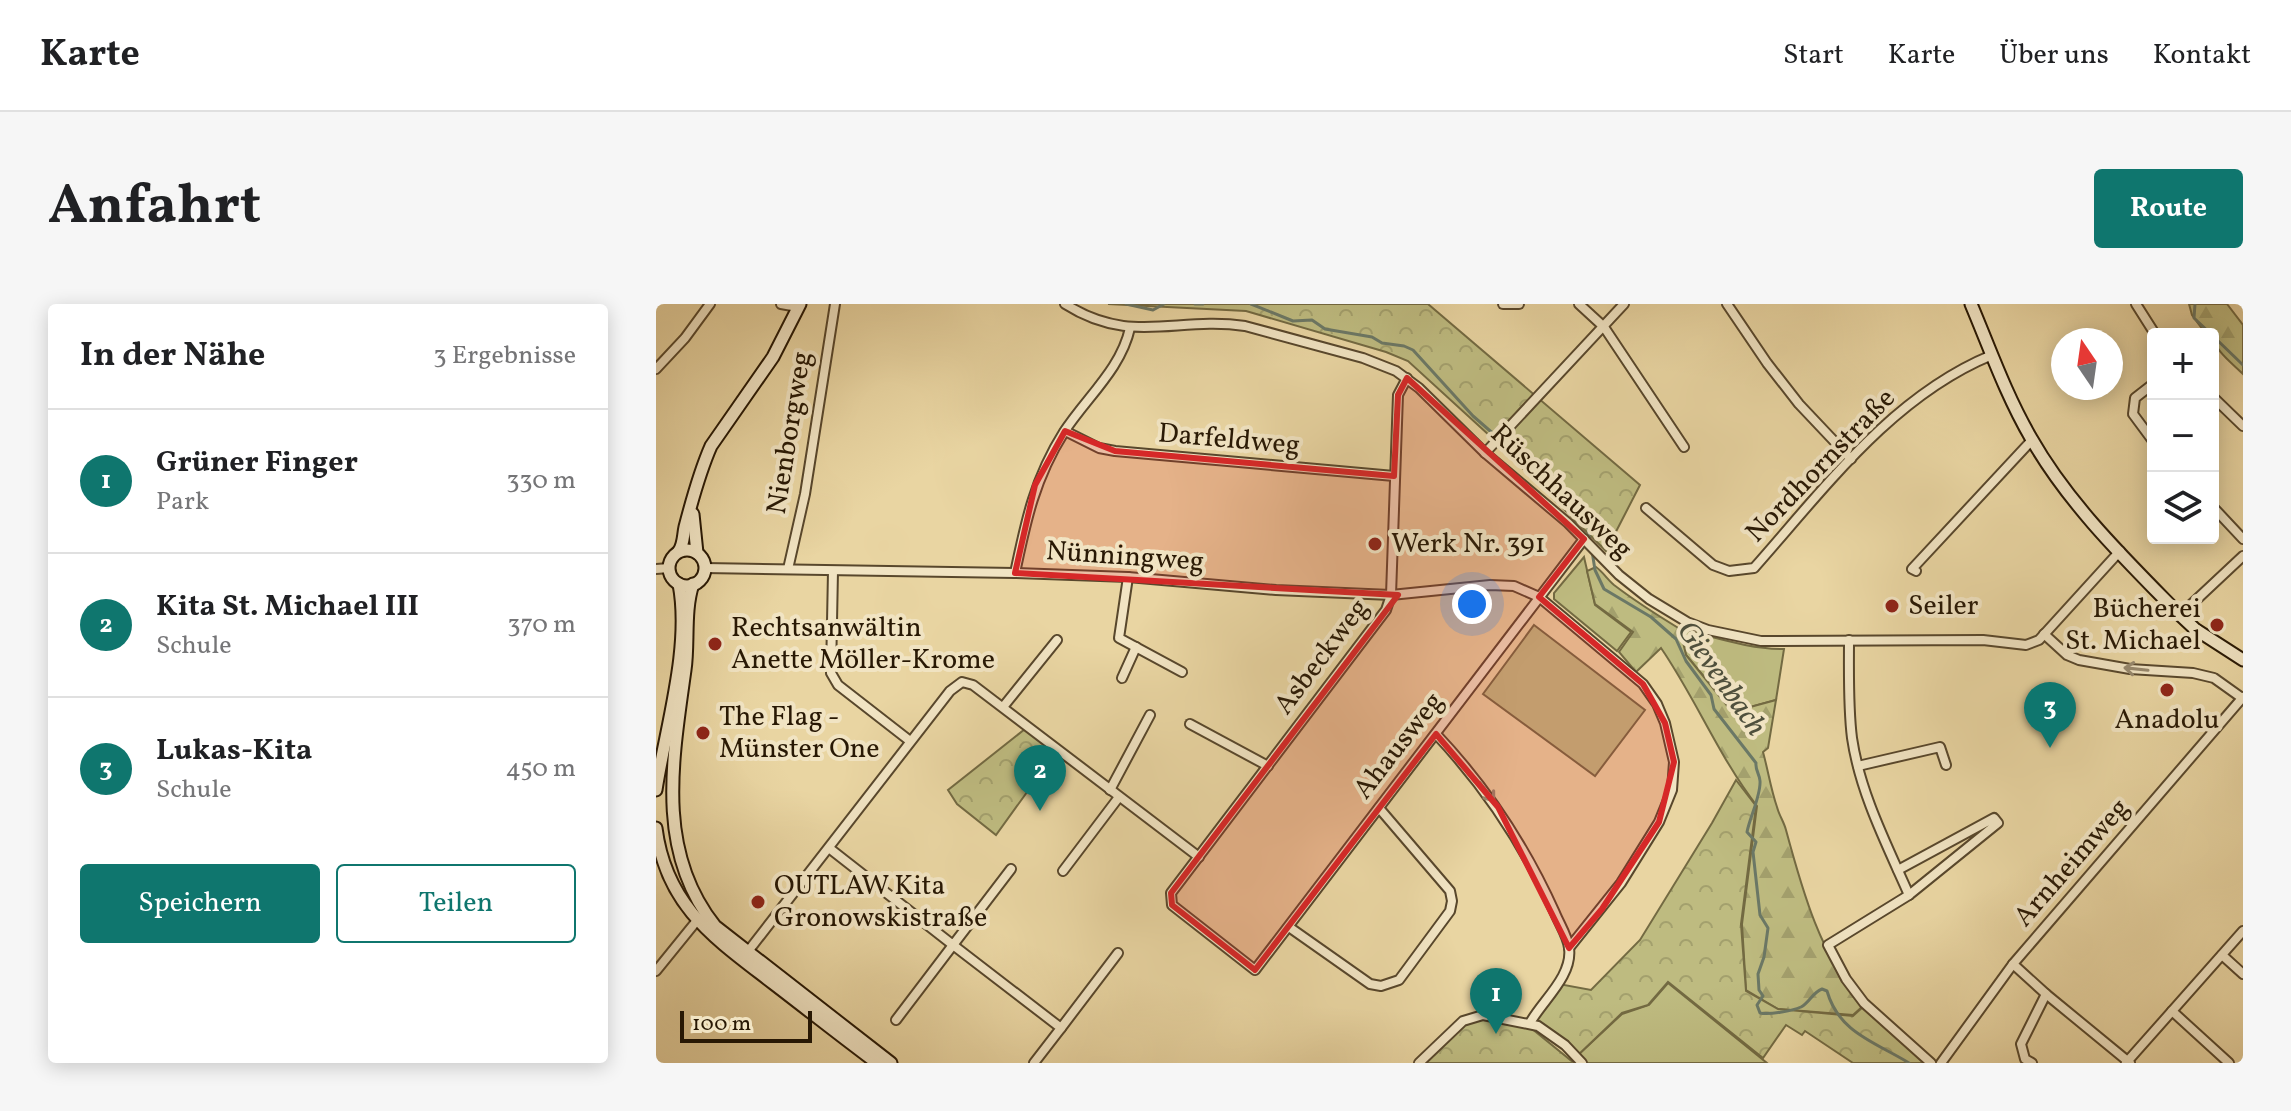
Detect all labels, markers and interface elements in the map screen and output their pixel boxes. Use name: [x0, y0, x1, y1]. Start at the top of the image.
text: Karte: [40, 29, 140, 82]
text: Start: [1783, 36, 1844, 75]
text: Karte: [1888, 36, 1955, 75]
text: Über uns: [1999, 36, 2109, 75]
text: Kontakt: [2153, 36, 2251, 75]
text: Anfahrt: [48, 169, 261, 247]
button: Route: [2094, 169, 2243, 248]
north arrow: [2051, 328, 2123, 400]
map controls: [2147, 328, 2219, 544]
button: +: [2147, 328, 2219, 400]
text: In der Nähe: [80, 333, 265, 380]
text: 3 Ergebnisse: [433, 338, 576, 374]
street label: Nienborgweg: [758, 349, 822, 517]
street label: Nordhornstraße: [1737, 380, 1905, 552]
button: −: [2147, 400, 2219, 472]
street label: Darfeldweg: [1157, 414, 1301, 466]
street label: Rüschhausweg: [1481, 416, 1641, 568]
text: Grüner Finger: [156, 442, 358, 484]
text: 1: [101, 463, 111, 499]
text: 330 m: [506, 463, 576, 499]
button: layers: [2147, 472, 2219, 544]
text: Park: [156, 484, 209, 520]
place label: Werk Nr. 391: [1391, 525, 1546, 564]
street label: Nünningweg: [1045, 532, 1205, 582]
marker: Werk Nr. 391: [1366, 535, 1384, 553]
your location: [1452, 584, 1492, 624]
text: Kita St. Michael III: [156, 586, 419, 628]
place label: Seiler: [1908, 587, 1979, 626]
place label: Bücherei St. Michael: [2065, 590, 2201, 661]
street label: Asbeckweg: [1265, 591, 1379, 723]
marker: Seiler: [1883, 597, 1901, 615]
text: 2: [99, 607, 113, 643]
text: 370 m: [507, 607, 576, 643]
place label: Rechtsanwältin Anette Möller-Krome: [731, 609, 995, 680]
water label: Gievenbach: [1666, 613, 1776, 745]
marker: Bücherei St. Michael: [2208, 616, 2226, 634]
text: Schule: [156, 628, 232, 664]
marker: Rechtsanwältin Anette Möller-Krome: [706, 635, 724, 653]
one-way arrow: [2123, 662, 2150, 677]
marker: Anadolu: [2158, 681, 2176, 699]
pin: 3: [2024, 682, 2076, 748]
street label: Ahausweg: [1345, 684, 1453, 808]
place label: The Flag - Münster One: [719, 698, 880, 769]
place label: Anadolu: [2115, 701, 2219, 740]
marker: The Flag - Münster One: [694, 724, 712, 742]
text: Lukas-Kita: [156, 730, 313, 772]
pin: 2: [1014, 745, 1066, 811]
text: 3: [99, 751, 113, 787]
text: 450 m: [505, 751, 576, 787]
text: Schule: [156, 772, 232, 808]
one-way arrow: [1478, 781, 1495, 803]
street label: Arnheimweg: [2005, 790, 2139, 936]
button: Speichern: [80, 864, 320, 943]
button: Teilen: [336, 864, 576, 943]
place label: OUTLAW Kita Gronowskistraße: [774, 867, 987, 938]
marker: OUTLAW Kita Gronowskistraße: [749, 893, 767, 911]
pin: 1: [1470, 968, 1522, 1034]
scale bar: [680, 1007, 812, 1043]
text: 100 m: [692, 1009, 751, 1040]

